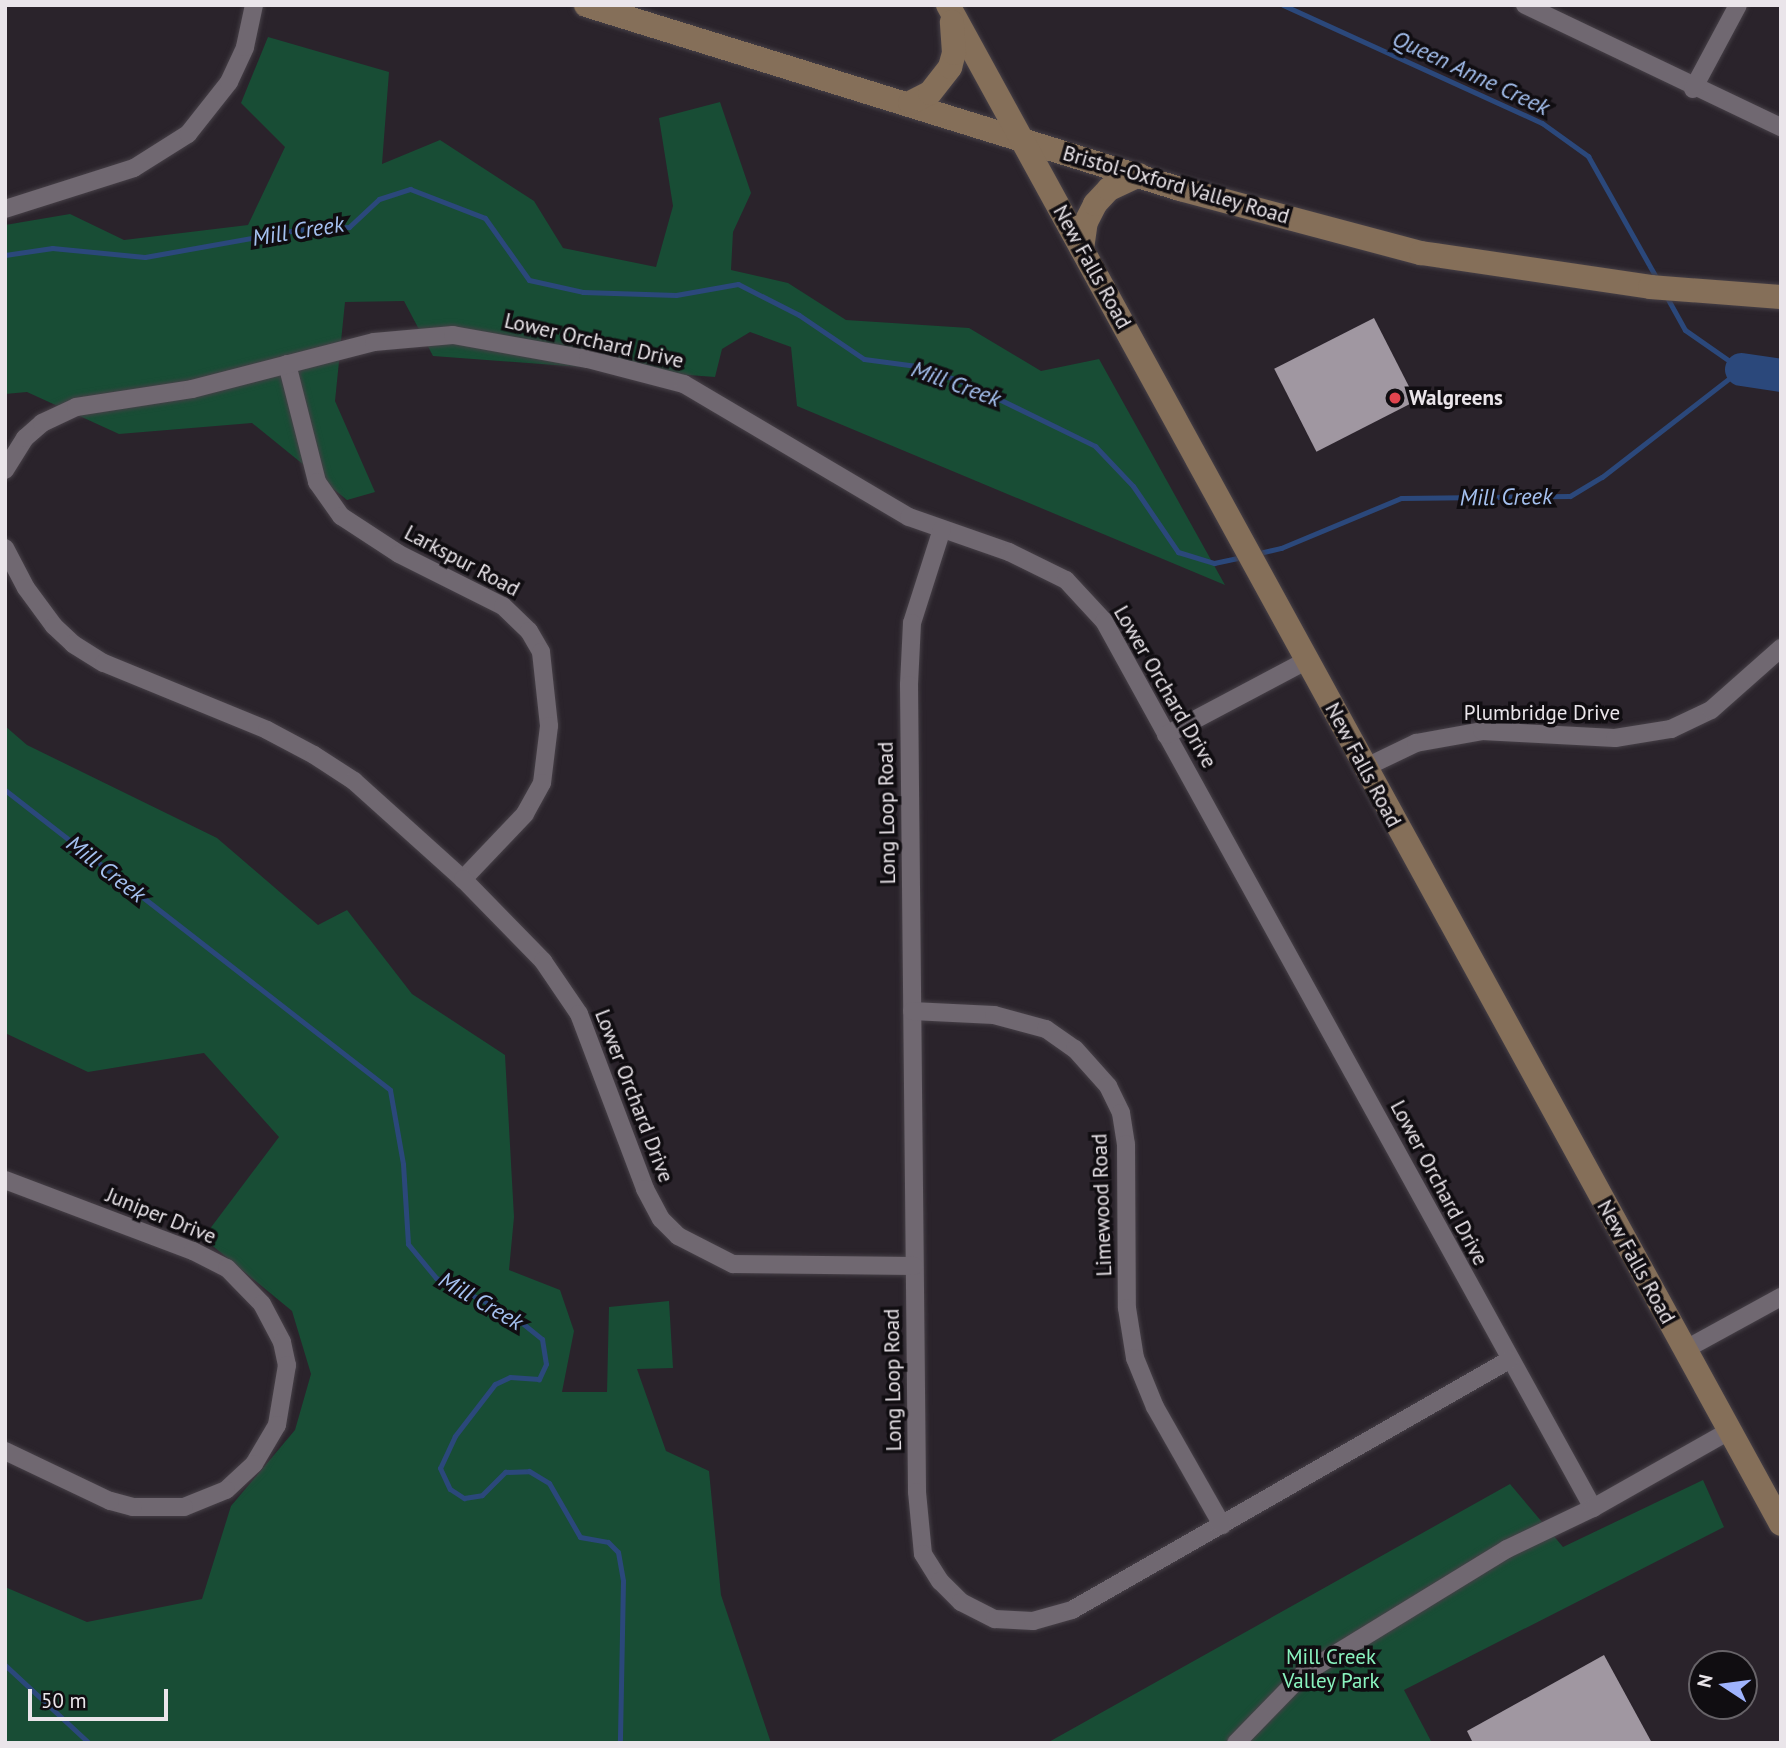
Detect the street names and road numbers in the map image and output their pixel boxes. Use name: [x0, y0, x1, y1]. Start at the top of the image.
street label: Bristol-Oxford Valley Road: [1059, 140, 1293, 230]
street label: New Falls Road: [1048, 201, 1136, 333]
street label: Lower Orchard Drive: [502, 308, 686, 374]
street label: Larkspur Road: [400, 520, 524, 602]
street label: Lower Orchard Drive: [1108, 601, 1222, 773]
street label: New Falls Road: [1319, 698, 1407, 832]
street label: Plumbridge Drive: [1464, 700, 1620, 726]
street label: Long Loop Road: [873, 741, 901, 885]
street label: Lower Orchard Drive: [589, 1006, 679, 1186]
street label: Lower Orchard Drive: [1385, 1096, 1493, 1270]
street label: Limewood Road: [1087, 1133, 1117, 1277]
street label: Juniper Drive: [102, 1183, 220, 1249]
street label: New Falls Road: [1592, 1196, 1680, 1328]
street label: Long Loop Road: [879, 1308, 907, 1452]

